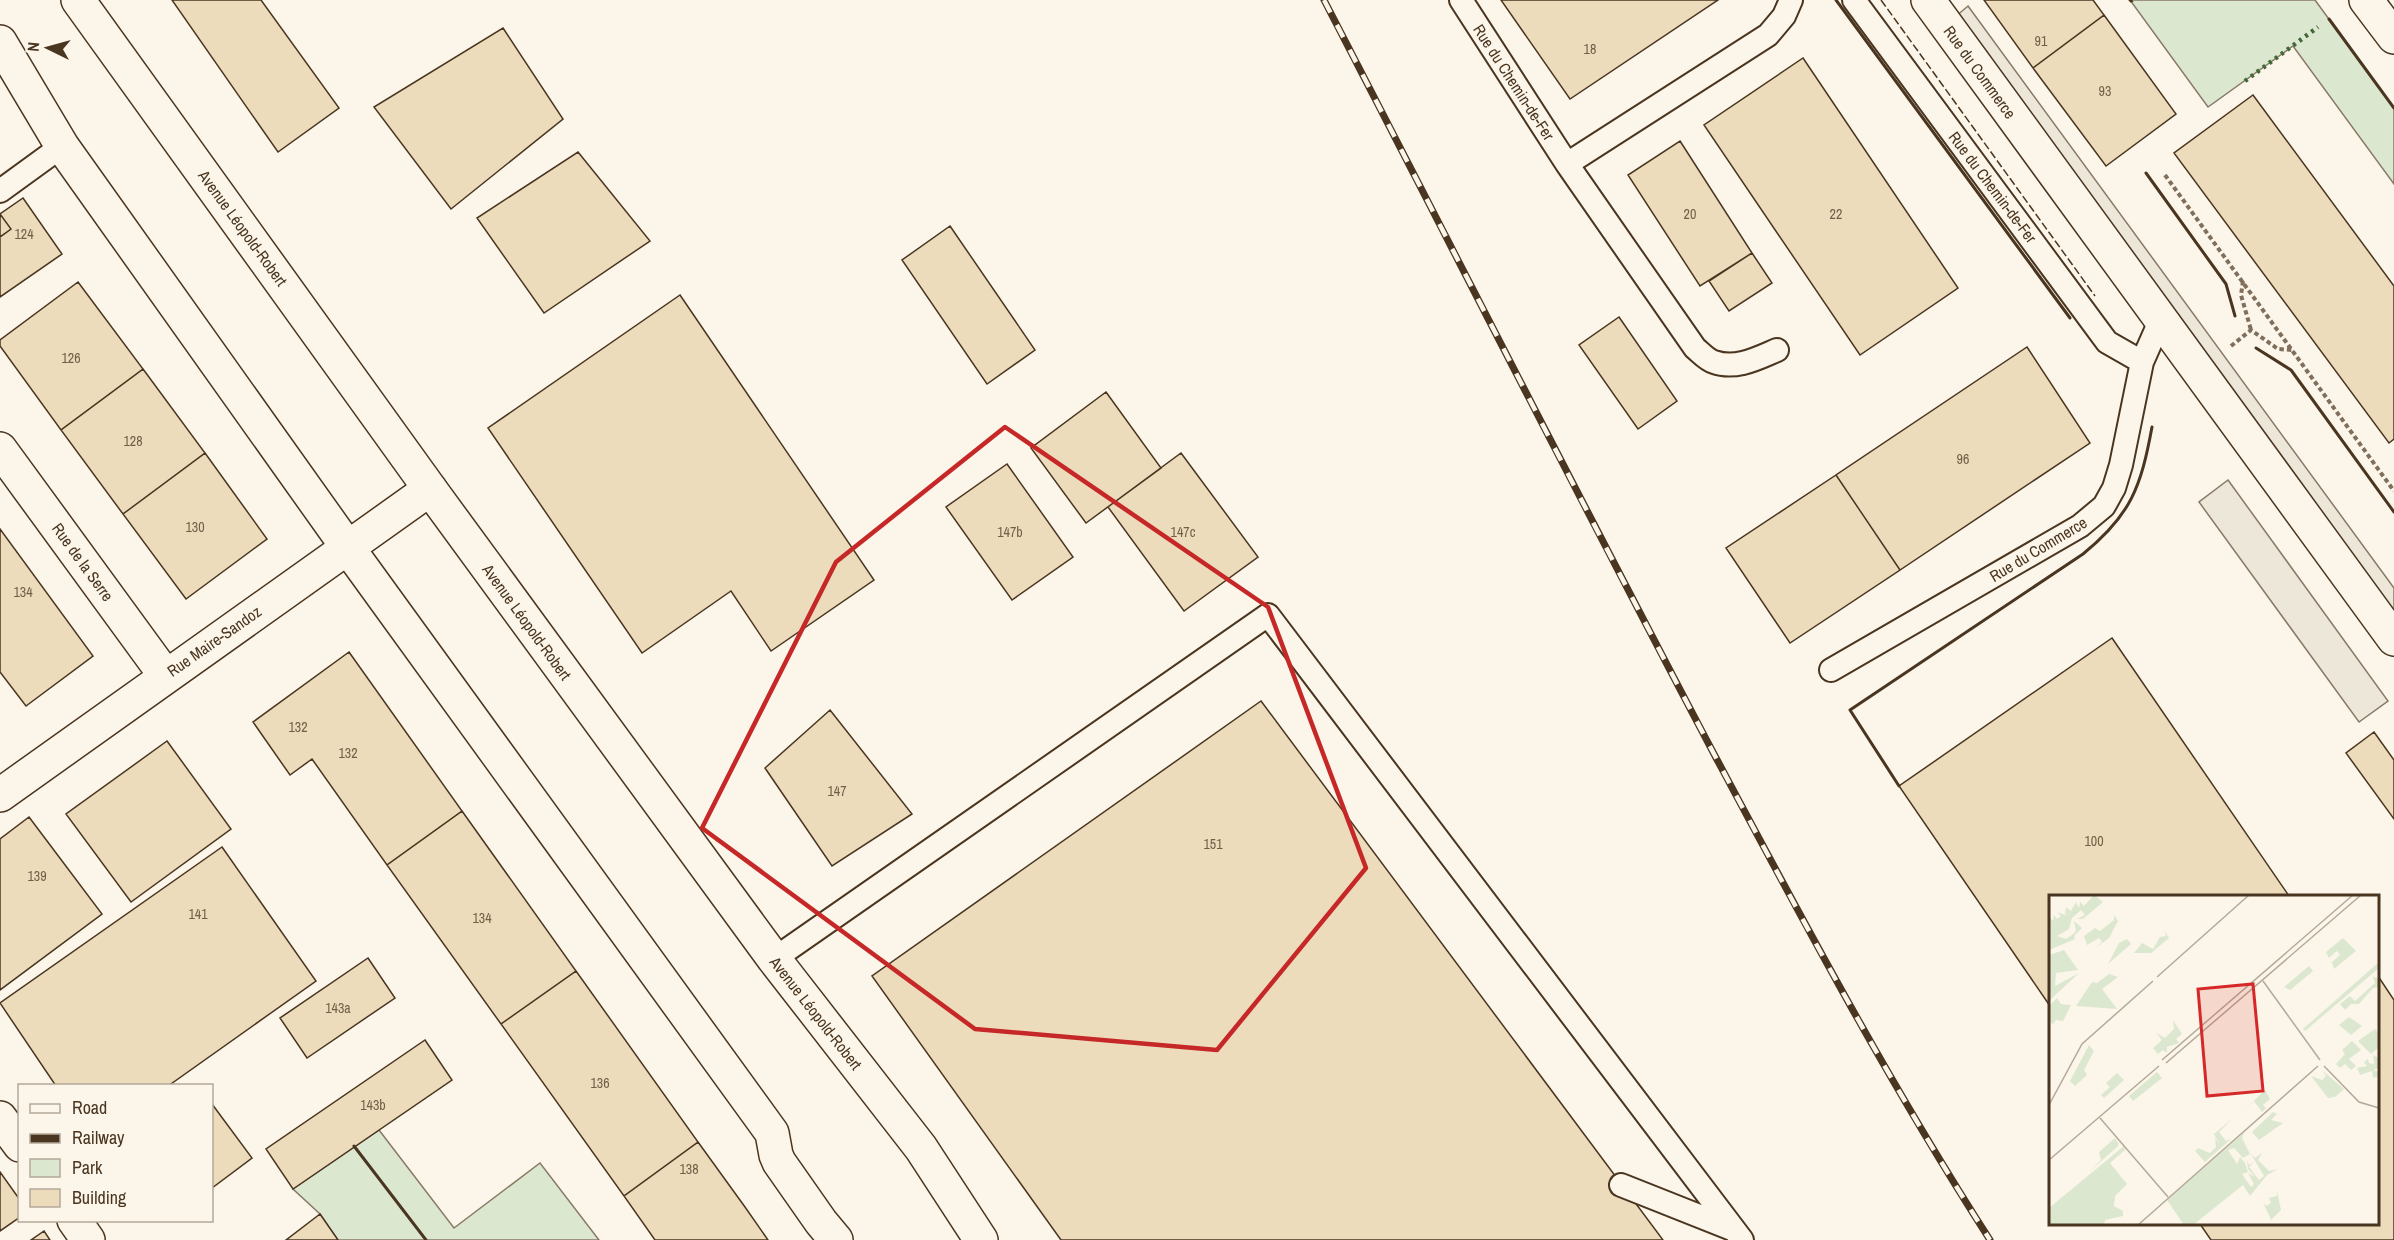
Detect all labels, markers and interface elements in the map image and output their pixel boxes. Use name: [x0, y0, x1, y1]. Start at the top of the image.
north arrow: [18, 18, 78, 78]
street label: Rue du Chemin-de-Fer: [1468, 20, 1560, 145]
street label: Rue du Commerce: [1939, 21, 2021, 123]
house number: 91: [2035, 32, 2048, 50]
house number: 18: [1584, 40, 1596, 58]
text: N: [22, 41, 44, 52]
house number: 93: [2099, 82, 2111, 100]
street label: Rue du Chemin-de-Fer: [1944, 127, 2043, 248]
street label: Avenue Léopold-Robert: [193, 165, 293, 291]
house number: 20: [1684, 205, 1696, 223]
house number: 22: [1830, 205, 1842, 223]
house number: 124: [14, 225, 34, 243]
house number: 126: [61, 349, 81, 367]
house number: 128: [123, 432, 143, 450]
house number: 96: [1957, 450, 1969, 468]
street label: Rue du Commerce: [1985, 511, 2091, 587]
street label: Rue de la Serre: [47, 518, 119, 606]
house number: 130: [185, 518, 205, 536]
house number: 147b: [997, 523, 1023, 541]
house number: 147c: [1171, 523, 1196, 541]
street label: Avenue Léopold-Robert: [477, 559, 577, 685]
house number: 134: [13, 583, 33, 601]
street label: Rue Maire-Sandoz: [163, 600, 266, 682]
house number: 132: [288, 718, 308, 736]
house number: 132: [338, 744, 358, 762]
house number: 147: [827, 782, 847, 800]
house number: 100: [2084, 832, 2104, 850]
house number: 151: [1203, 835, 1223, 853]
house number: 139: [27, 867, 47, 885]
inset map: [2049, 895, 2379, 1225]
house number: 141: [188, 905, 208, 923]
house number: 134: [472, 909, 492, 927]
street label: Avenue Léopold-Robert: [764, 951, 867, 1075]
house number: 143a: [325, 999, 351, 1017]
house number: 136: [590, 1074, 610, 1092]
legend: [18, 1084, 213, 1222]
text: Road: [72, 1095, 107, 1120]
house number: 143b: [360, 1096, 386, 1114]
text: Railway: [72, 1125, 125, 1150]
text: Park: [72, 1155, 103, 1180]
house number: 138: [679, 1160, 699, 1178]
text: Building: [72, 1185, 127, 1210]

